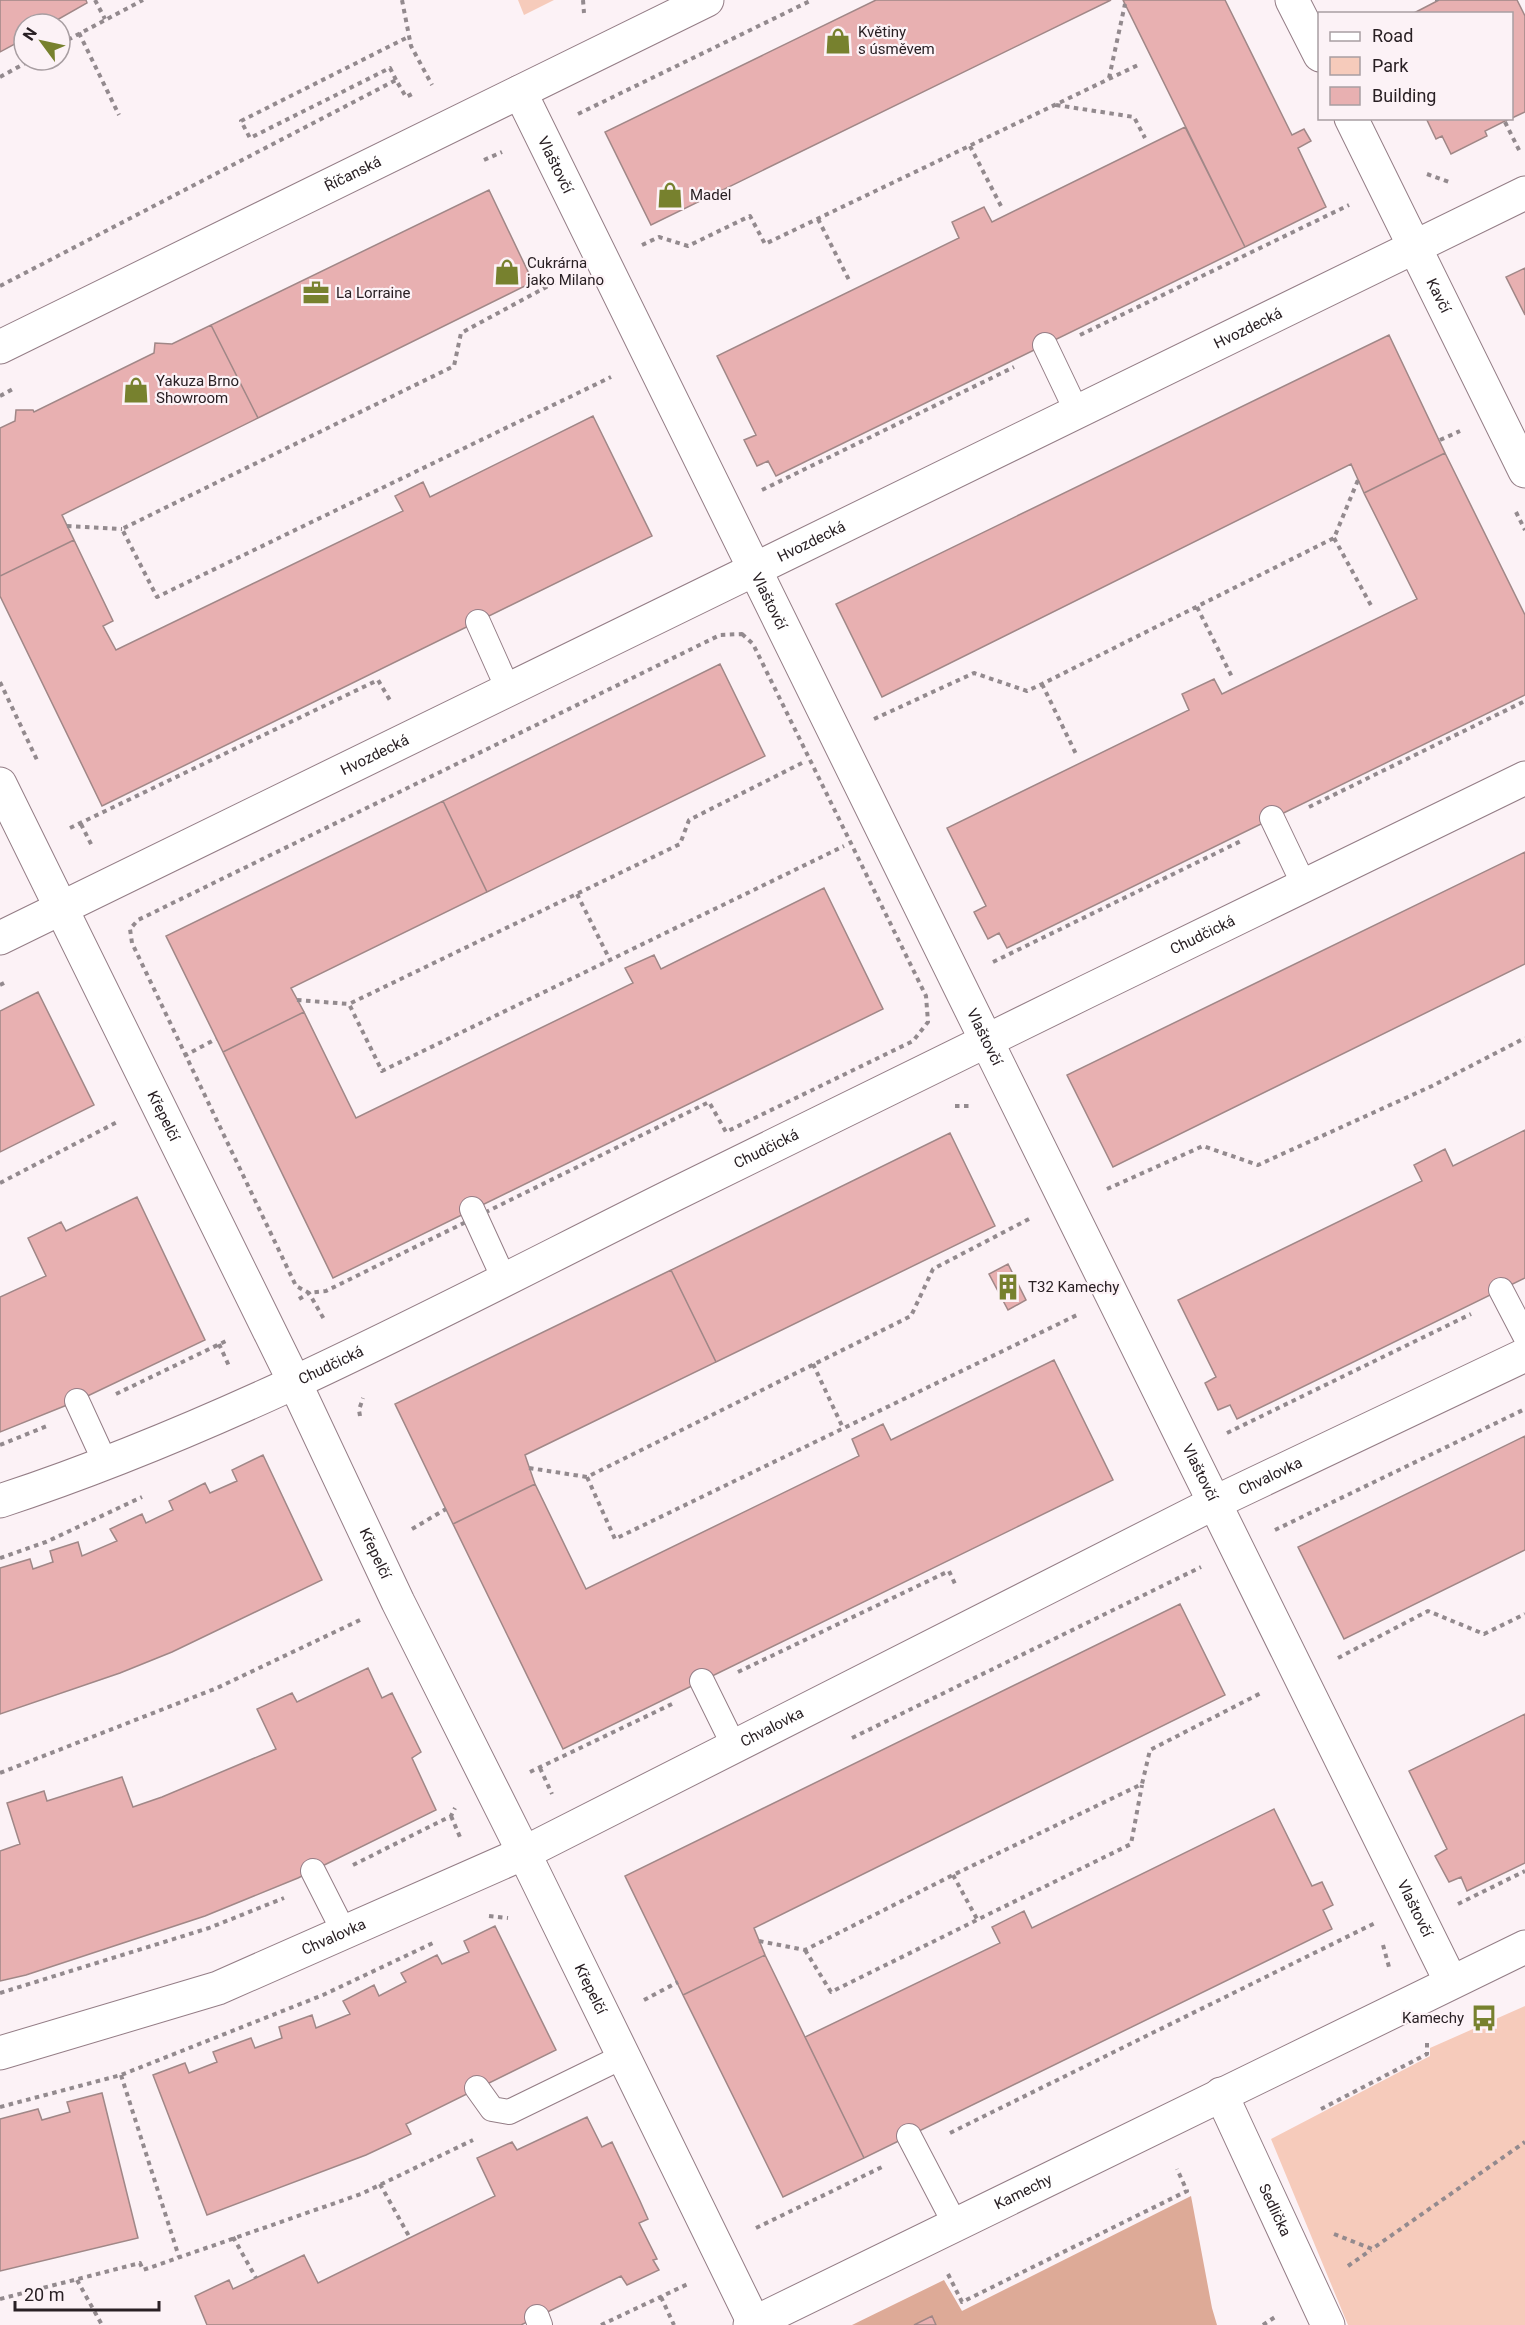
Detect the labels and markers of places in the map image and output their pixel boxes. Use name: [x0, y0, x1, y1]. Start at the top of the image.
place label: Květiny s úsměvem: [858, 23, 935, 58]
shop icon: Květiny s úsměvem: [823, 26, 853, 56]
shop icon: Madel: [655, 180, 685, 210]
place label: Madel: [690, 186, 731, 204]
place label: Cukrárna jako Milano: [526, 254, 604, 289]
shop icon: Cukrárna jako Milano: [492, 257, 522, 287]
office icon: La Lorraine: [301, 278, 331, 308]
place label: La Lorraine: [336, 284, 411, 302]
place label: Yakuza Brno Showroom: [156, 372, 239, 407]
shop icon: Yakuza Brno Showroom: [121, 375, 151, 405]
building icon: T32 Kamechy: [993, 1272, 1023, 1302]
place label: T32 Kamechy: [1028, 1278, 1119, 1296]
bus stop icon: Kamechy: [1469, 2003, 1499, 2033]
place label: Kamechy: [1402, 2009, 1464, 2027]

